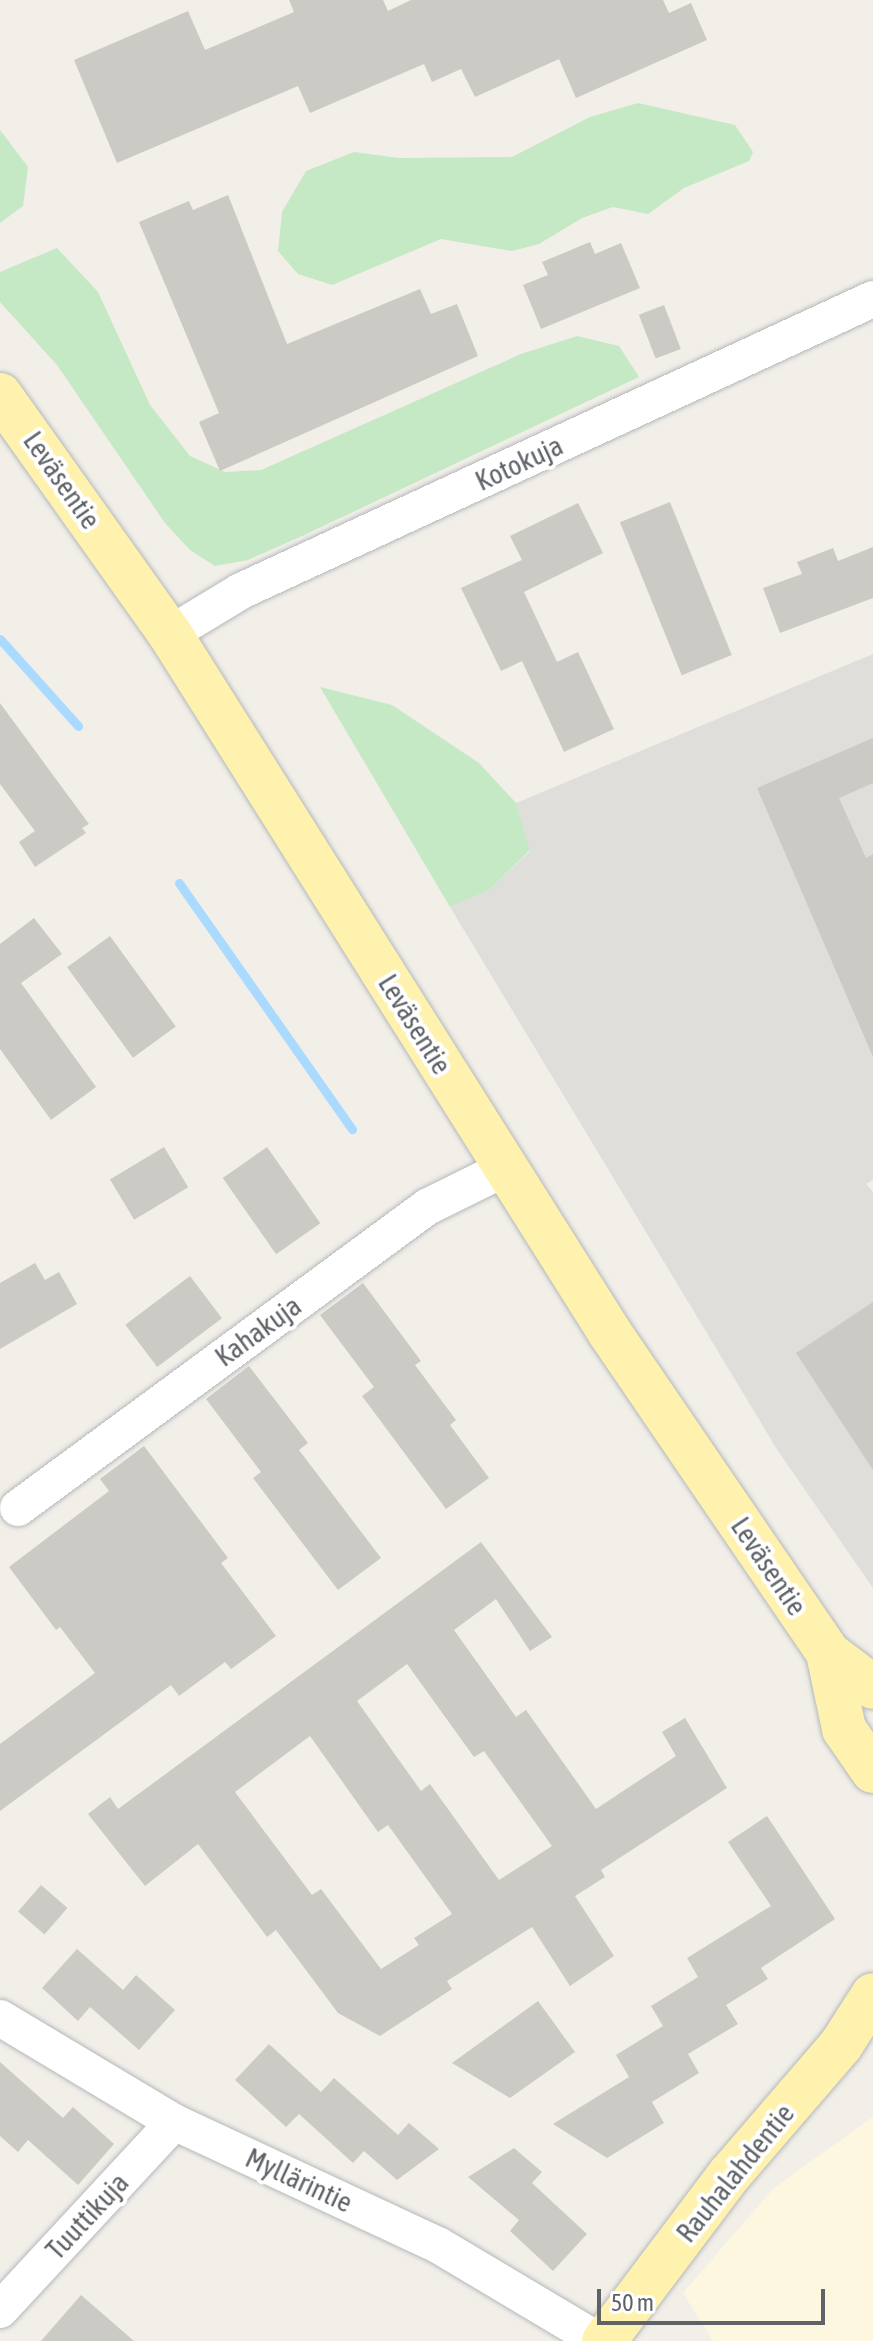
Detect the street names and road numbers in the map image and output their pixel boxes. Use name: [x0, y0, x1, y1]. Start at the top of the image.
street label: Leväsentie: [16, 425, 108, 535]
street label: Kotokuja: [470, 428, 568, 498]
street label: Leväsentie: [371, 968, 459, 1080]
street label: Kahakuja: [208, 1289, 308, 1373]
street label: Leväsentie: [724, 1511, 814, 1621]
street label: Rauhalahdentie: [669, 2097, 801, 2249]
street label: Myllärintie: [240, 2141, 358, 2219]
street label: Tuuttikuja: [39, 2166, 135, 2266]

